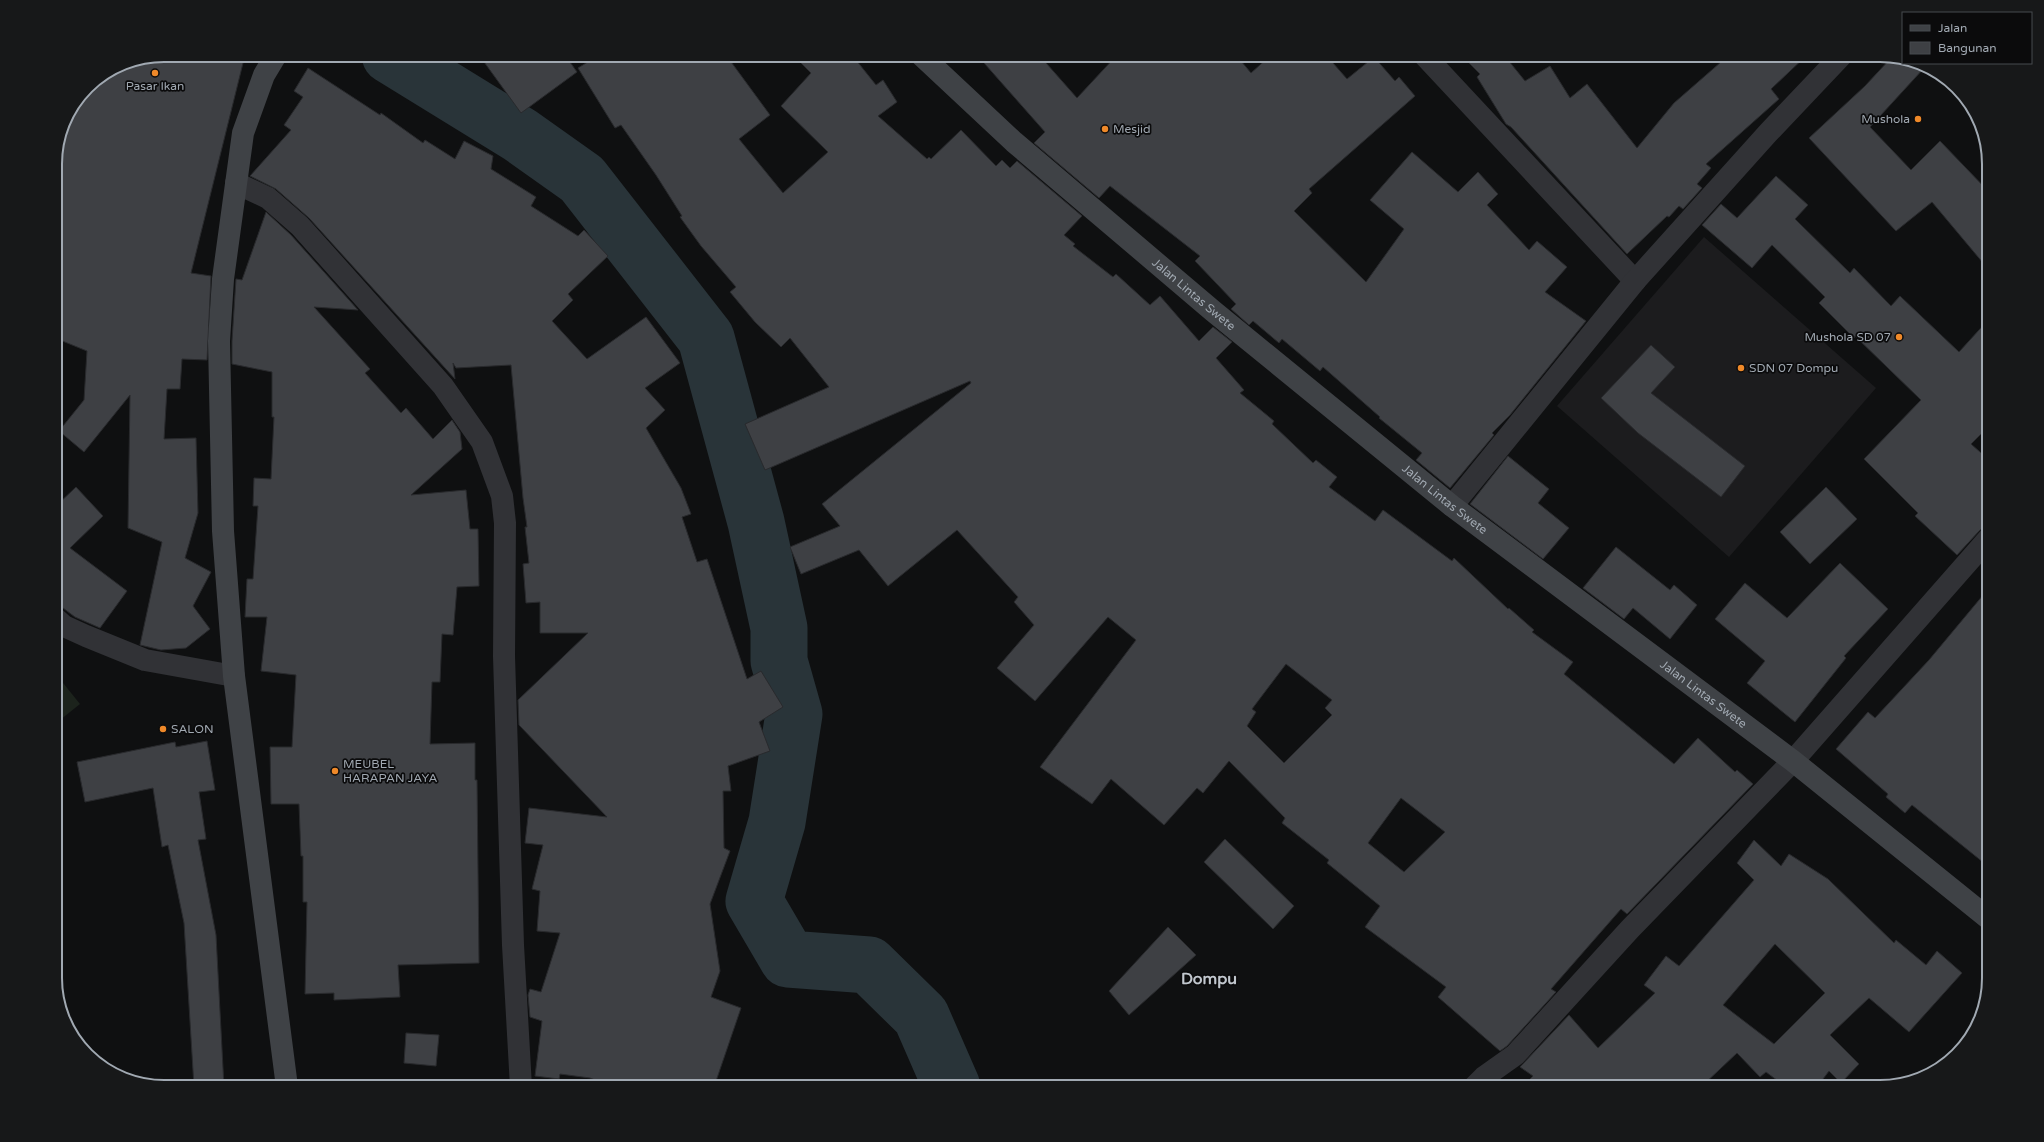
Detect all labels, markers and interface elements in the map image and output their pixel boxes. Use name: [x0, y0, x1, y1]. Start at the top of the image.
legend: [1902, 12, 2032, 64]
text: Jalan: [1938, 21, 1967, 35]
text: Bangunan: [1938, 41, 1997, 55]
marker: Pasar Ikan: [150, 68, 160, 78]
place label: Pasar Ikan: [126, 79, 184, 93]
place label: Mushola: [1861, 112, 1910, 126]
marker: Mushola: [1913, 114, 1923, 124]
place label: Mesjid: [1113, 122, 1151, 136]
marker: Mesjid: [1100, 124, 1110, 134]
street label: Jalan Lintas Swete: [1149, 255, 1238, 333]
place label: Mushola SD 07: [1804, 330, 1891, 344]
marker: Mushola SD 07: [1894, 332, 1904, 342]
place label: SDN 07 Dompu: [1749, 361, 1838, 375]
marker: SDN 07 Dompu: [1736, 363, 1746, 373]
street label: Jalan Lintas Swete: [1399, 461, 1490, 537]
street label: Jalan Lintas Swete: [1658, 657, 1750, 731]
place label: SALON: [171, 722, 214, 736]
marker: SALON: [158, 724, 168, 734]
place label: MEUBEL HARAPAN JAYA: [343, 757, 438, 785]
marker: MEUBEL HARAPAN JAYA: [330, 766, 340, 776]
district label: Dompu: [1181, 969, 1237, 989]

